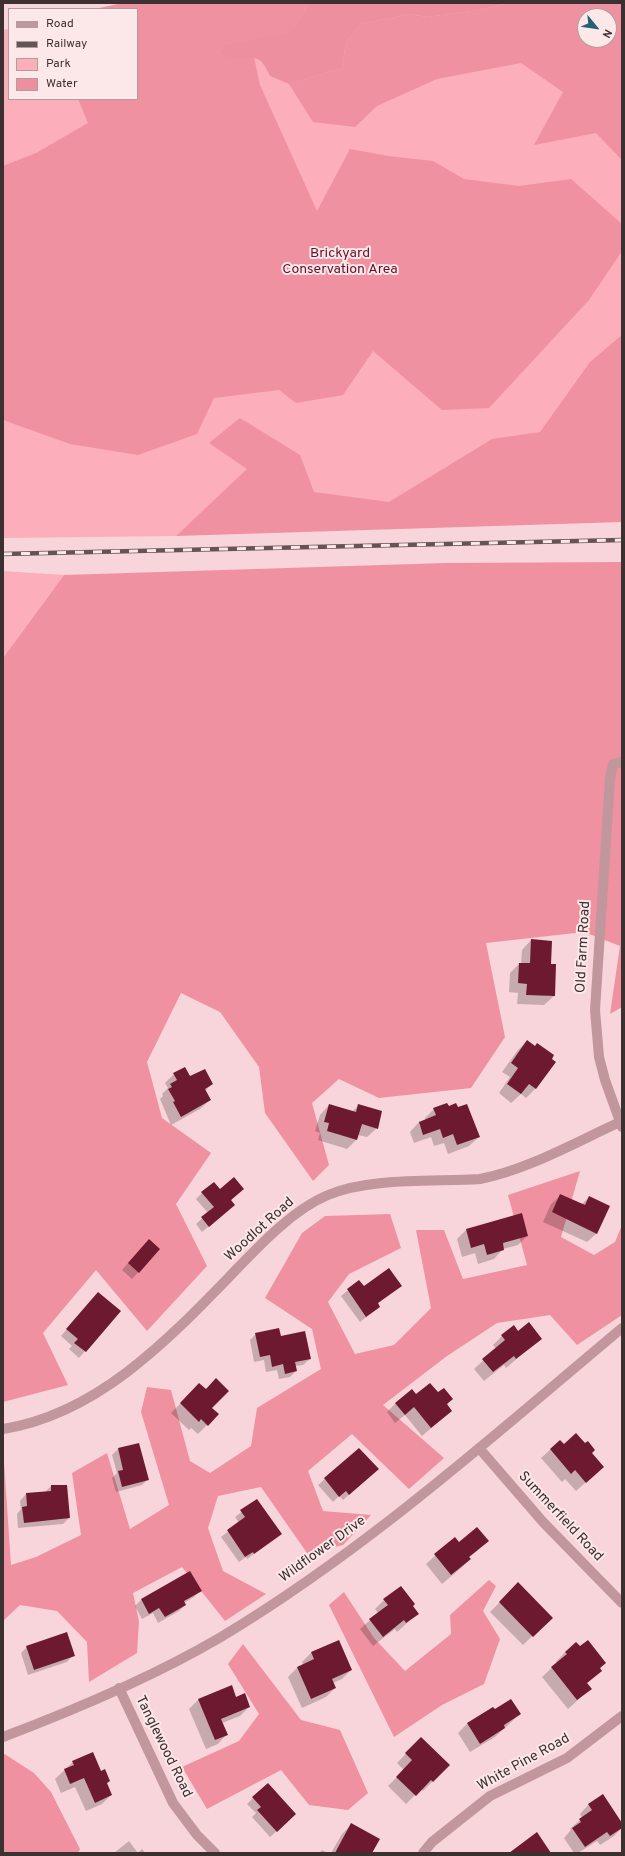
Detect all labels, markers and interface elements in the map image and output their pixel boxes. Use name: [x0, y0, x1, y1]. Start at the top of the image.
legend: [8, 8, 138, 100]
north arrow: [577, 8, 617, 48]
text: Road: [46, 16, 74, 32]
text: N: [599, 26, 615, 40]
text: Railway: [46, 36, 87, 52]
text: Park: [46, 56, 71, 72]
text: Water: [46, 76, 78, 92]
park label: Brickyard Conservation Area: [282, 246, 398, 278]
street label: Old Farm Road: [573, 900, 595, 994]
street label: Woodlot Road: [222, 1194, 298, 1266]
street label: Summerfield Road: [514, 1469, 606, 1565]
street label: Wildflower Drive: [277, 1513, 369, 1587]
street label: Tanglewood Road: [131, 1693, 195, 1801]
street label: White Pine Road: [475, 1731, 573, 1795]

